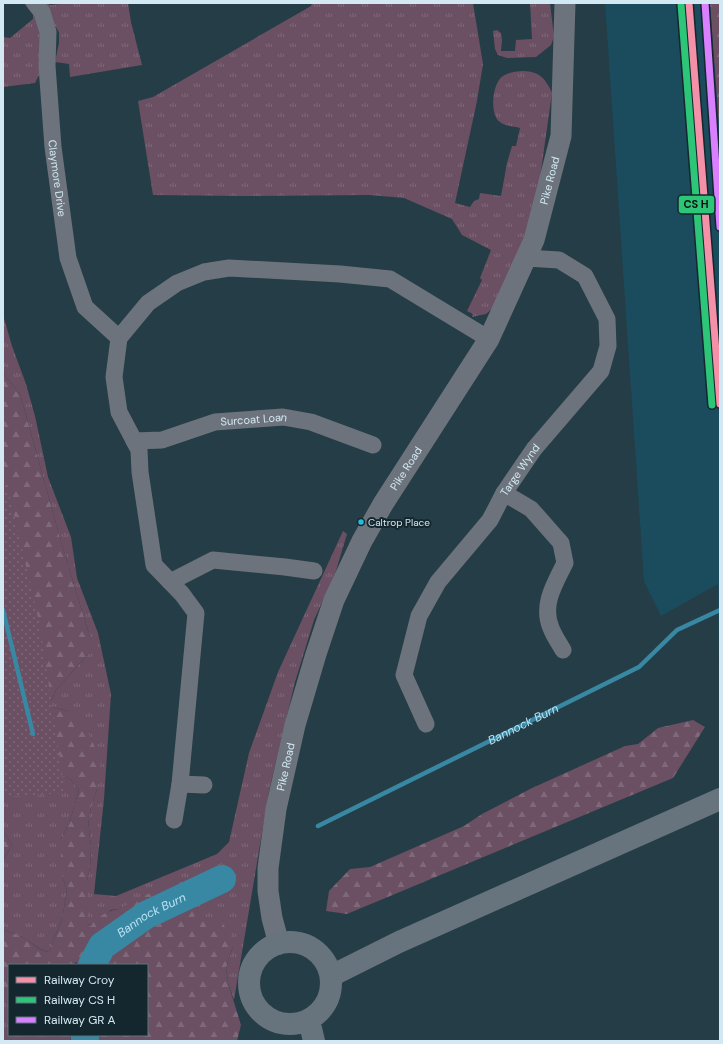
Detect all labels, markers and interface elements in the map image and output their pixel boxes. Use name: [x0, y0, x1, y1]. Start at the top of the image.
street label: Claymore Drive: [45, 139, 69, 218]
street label: Pike Road: [537, 155, 562, 206]
line badge: CS H: [678, 195, 715, 214]
text: CS H: [683, 197, 709, 211]
street label: Surcoat Loan: [220, 410, 288, 429]
street label: Targe Wynd: [497, 441, 543, 499]
street label: Pike Road: [387, 444, 425, 493]
place label: Caltrop Place: [368, 516, 430, 529]
marker: Caltrop Place: [356, 517, 366, 527]
water label: Bannock Burn: [485, 700, 561, 749]
street label: Pike Road: [273, 741, 298, 792]
water label: Bannock Burn: [114, 889, 188, 941]
legend: [8, 964, 148, 1036]
text: Railway Croy: [44, 972, 115, 988]
text: Railway CS H: [44, 992, 115, 1008]
text: Railway GR A: [44, 1012, 116, 1028]

